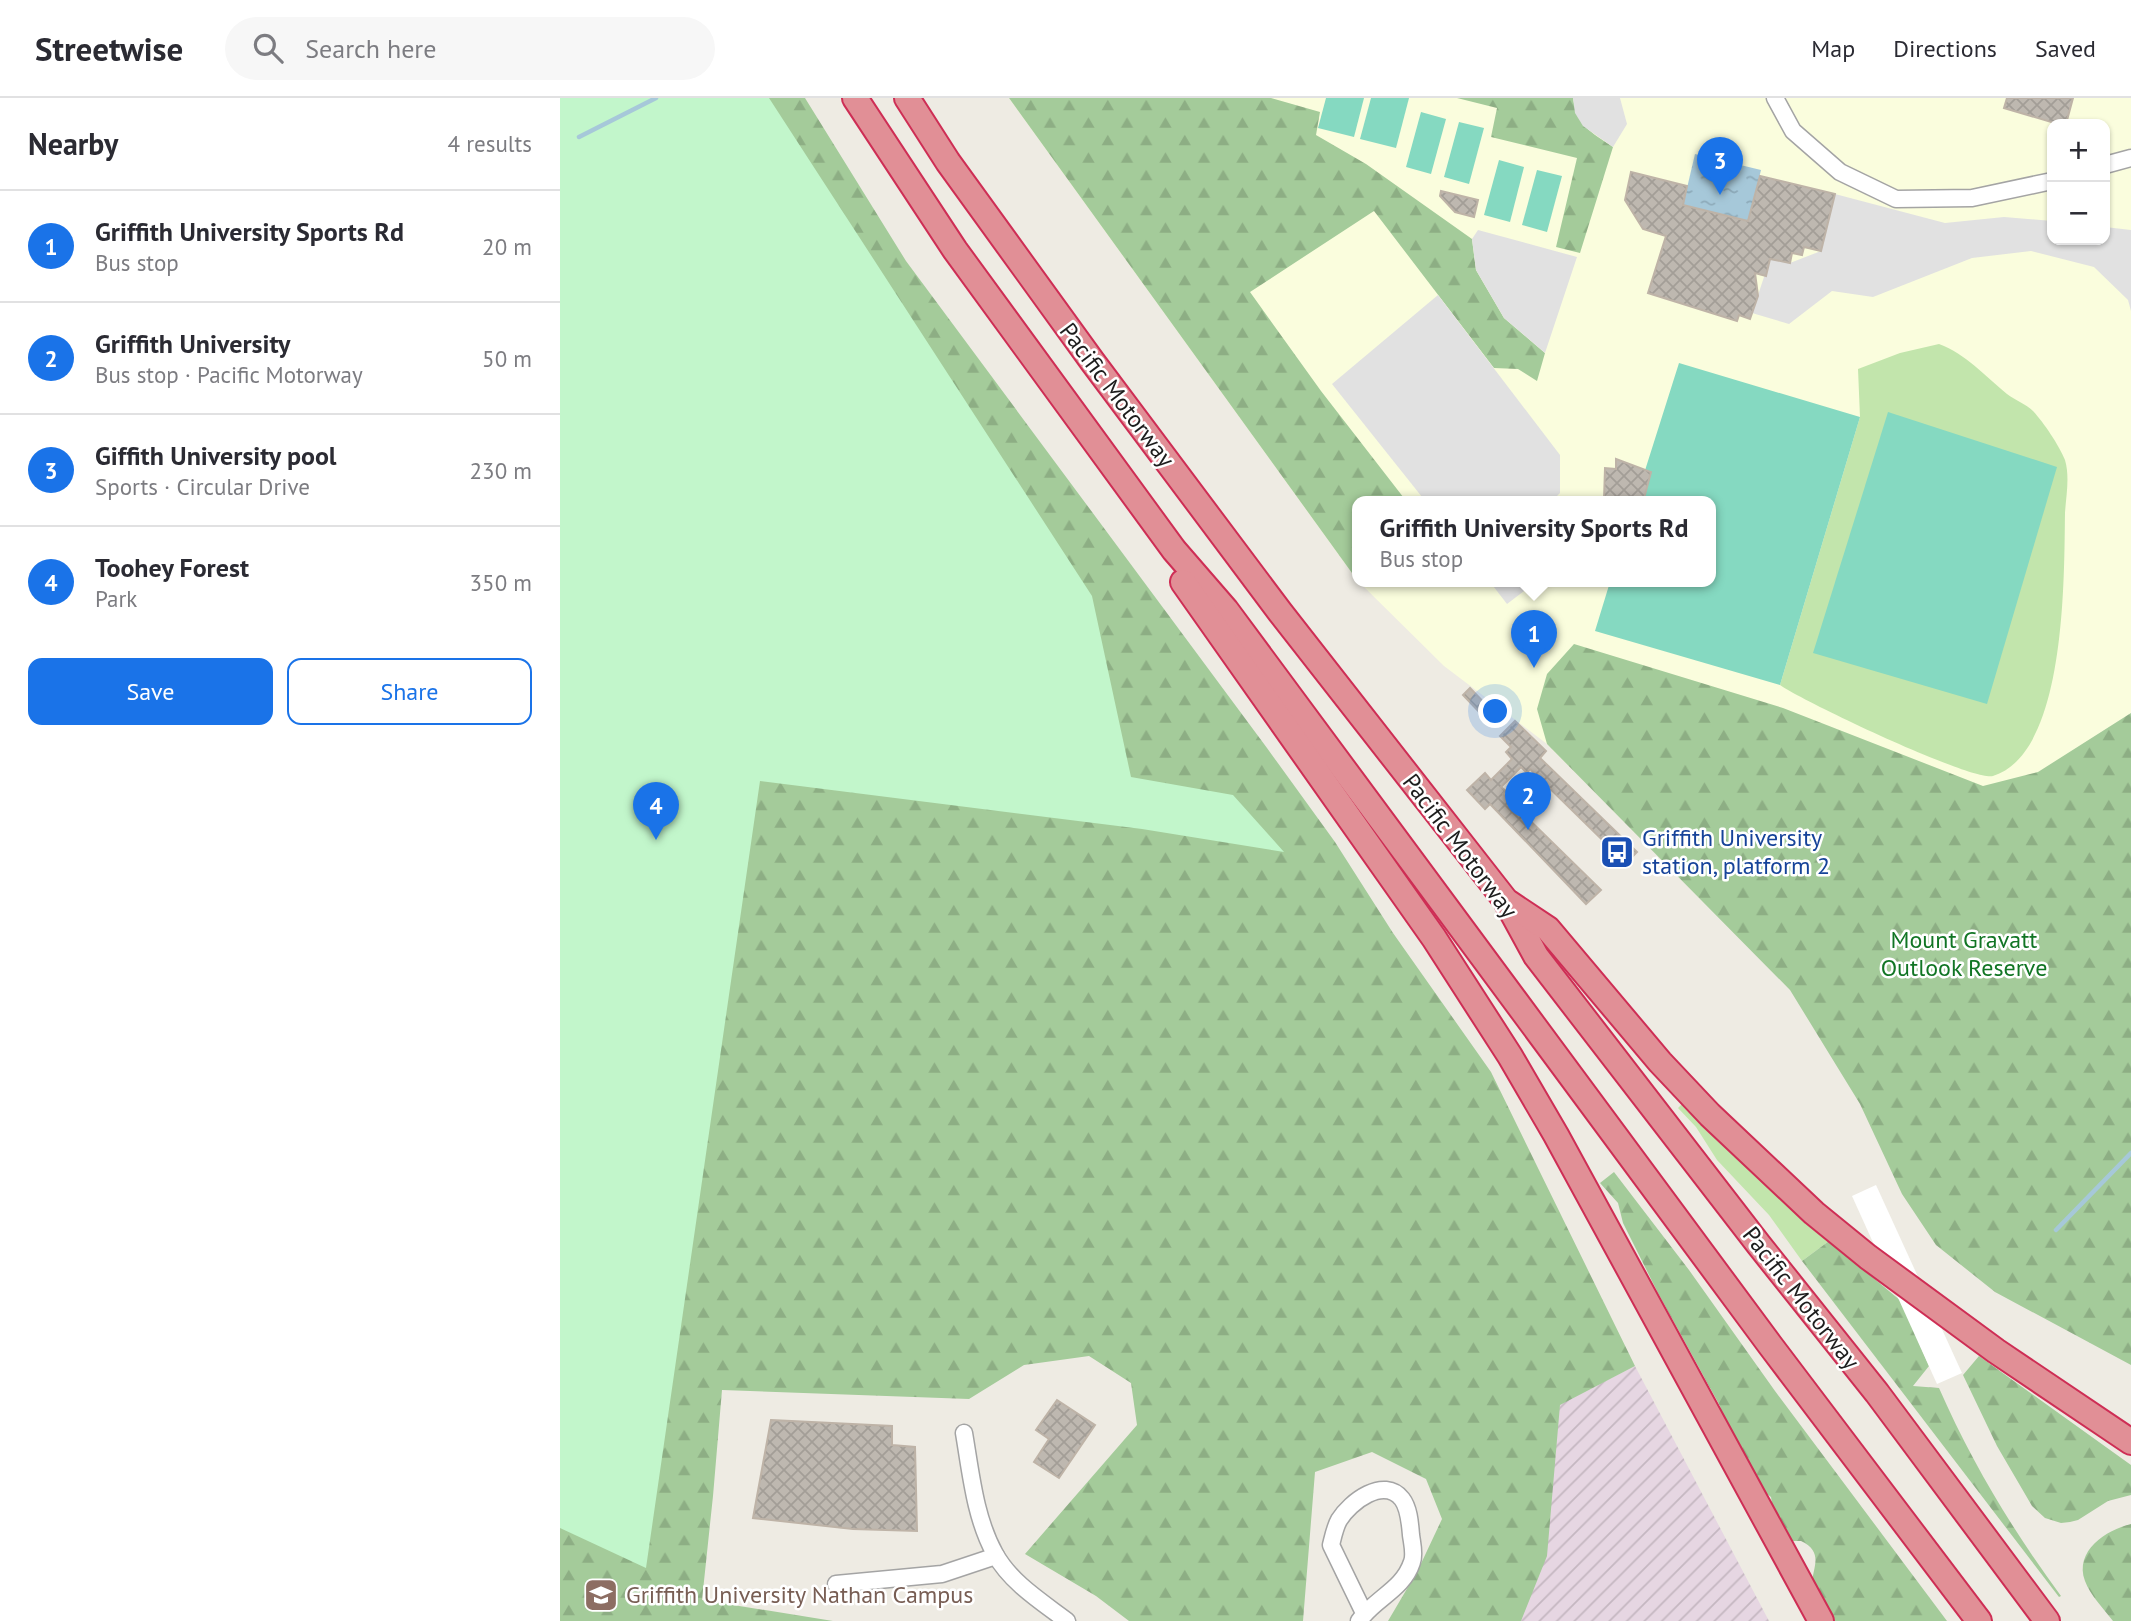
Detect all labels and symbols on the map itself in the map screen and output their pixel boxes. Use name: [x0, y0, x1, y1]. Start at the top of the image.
pin: 3: [1697, 137, 1743, 195]
street label: Pacific Motorway: [1053, 316, 1182, 473]
pin: 1: [1511, 610, 1557, 668]
your location: [1478, 694, 1512, 728]
street label: Pacific Motorway: [1396, 767, 1525, 924]
pin: 2: [1505, 772, 1551, 830]
pin: 4: [633, 782, 679, 840]
place label: Griffith University station, platform 2: [1642, 822, 1830, 881]
bus stop icon: Griffith University station, platform 2: [1598, 833, 1636, 871]
park label: Mount Gravatt Outlook Reserve: [1881, 924, 2047, 983]
street label: Pacific Motorway: [1736, 1220, 1867, 1375]
school or university icon: Griffith University Nathan Campus: [582, 1576, 620, 1614]
place label: Griffith University Nathan Campus: [626, 1579, 973, 1610]

